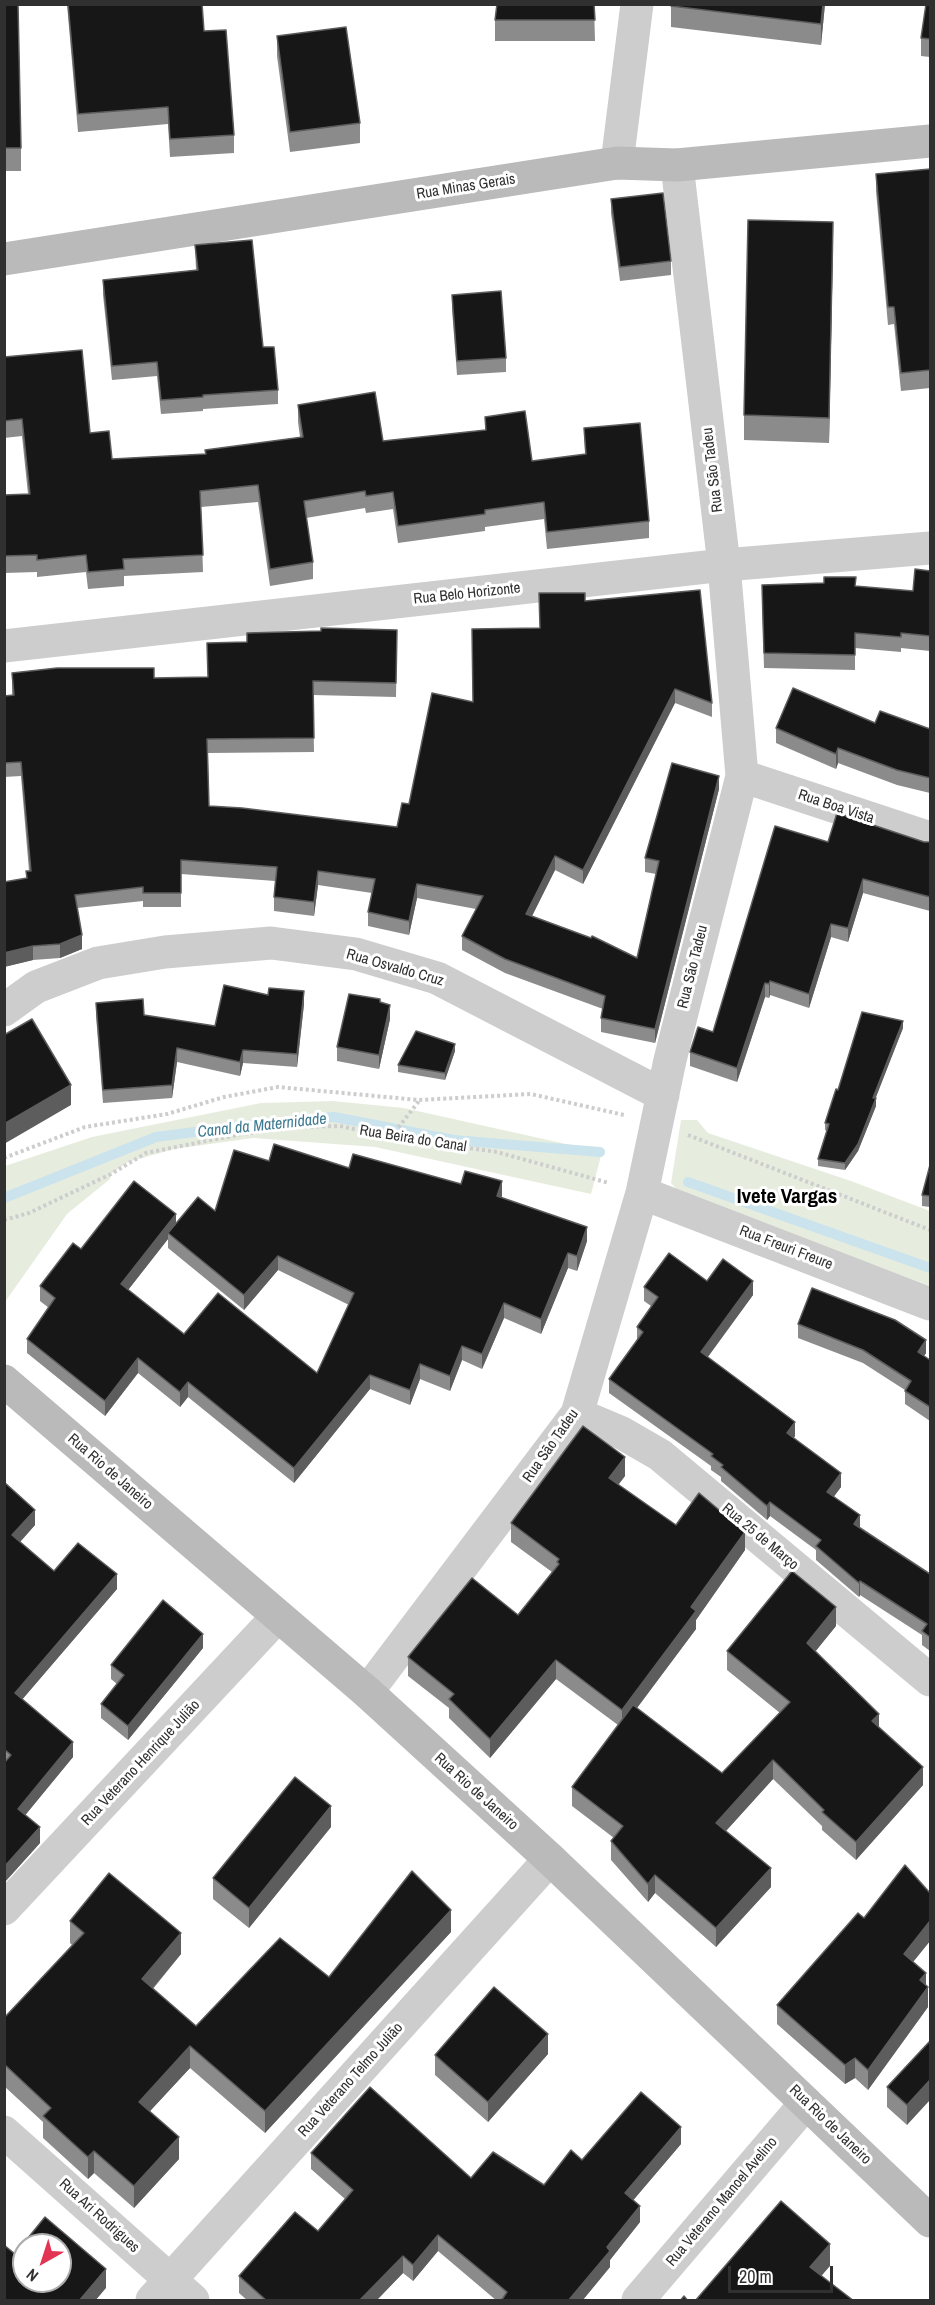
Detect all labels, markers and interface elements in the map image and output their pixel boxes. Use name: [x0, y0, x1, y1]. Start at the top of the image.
street label: Rua Minas Gerais: [415, 170, 517, 204]
street label: Rua São Tadeu: [699, 427, 727, 513]
street label: Rua Belo Horizonte: [413, 579, 521, 609]
street label: Rua Boa Vista: [796, 786, 876, 828]
street label: Rua São Tadeu: [674, 924, 712, 1010]
street label: Rua Osvaldo Cruz: [344, 945, 446, 991]
water label: Canal da Maternidade: [196, 1110, 328, 1142]
street label: Rua Beira do Canal: [358, 1122, 468, 1156]
district label: Ivete Vargas: [737, 1184, 837, 1210]
street label: Rua Freuri Freure: [737, 1222, 835, 1274]
street label: Rua São Tadeu: [519, 1406, 583, 1486]
street label: Rua Rio de Janeiro: [64, 1430, 156, 1514]
street label: Rua 25 de Março: [718, 1500, 802, 1574]
street label: Rua Veterano Henrique Julião: [78, 1696, 204, 1830]
street label: Rua Rio de Janeiro: [430, 1750, 522, 1834]
street label: Rua Veterano Telmo Julião: [295, 2019, 407, 2141]
street label: Rua Rio de Janeiro: [785, 2081, 875, 2169]
street label: Rua Veterano Manoel Avelino: [663, 2134, 781, 2270]
street label: Rua Ari Rodrigues: [55, 2175, 143, 2257]
north arrow: [12, 2233, 72, 2293]
scale bar: [731, 2254, 836, 2292]
text: N: [21, 2264, 43, 2287]
text: 20 m: [739, 2264, 772, 2289]

